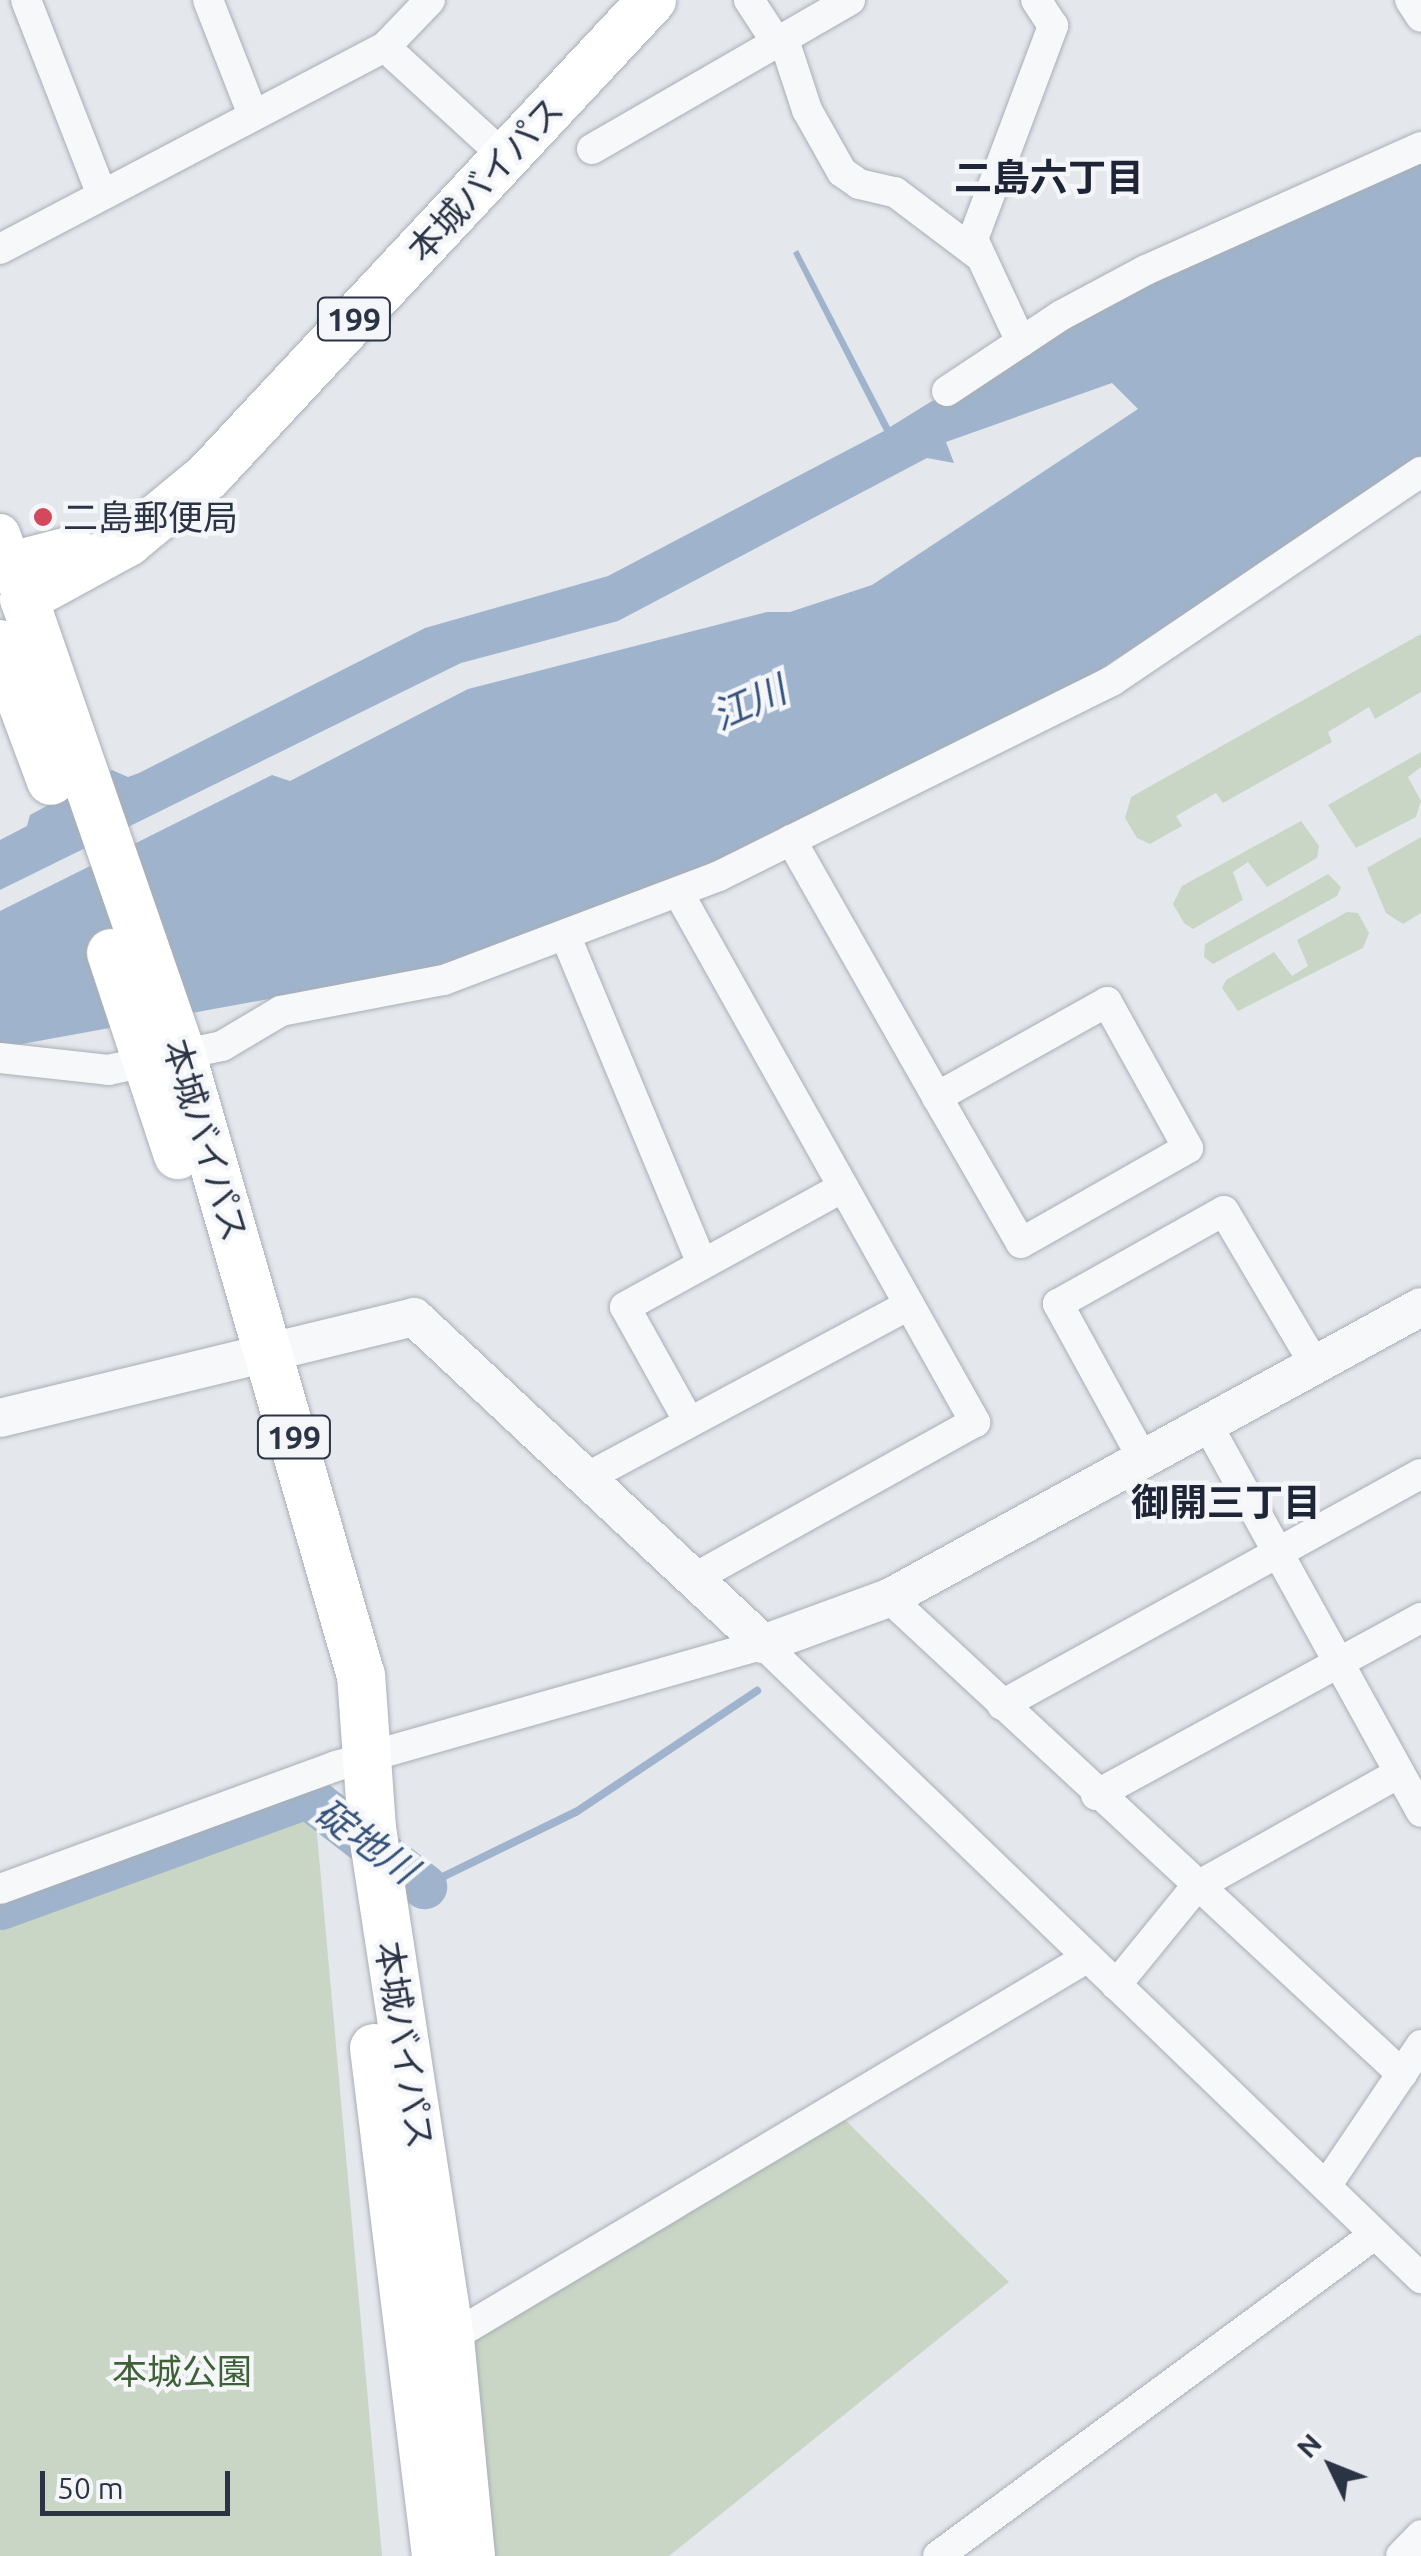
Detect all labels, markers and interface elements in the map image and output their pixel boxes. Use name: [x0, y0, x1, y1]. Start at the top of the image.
street label: 本城バイパス: [398, 88, 572, 270]
district label: 二島六丁目: [954, 155, 1144, 201]
road number: 199: [316, 292, 392, 346]
place label: 二島郵便局: [63, 496, 238, 538]
marker: 二島郵便局: [32, 506, 54, 528]
water label: 江川: [705, 667, 793, 739]
street label: 本城バイパス: [155, 1033, 257, 1247]
road number: 199: [256, 1410, 332, 1464]
district label: 御開三丁目: [1131, 1480, 1321, 1526]
water label: 碇地川: [306, 1789, 426, 1893]
street label: 本城バイパス: [368, 1938, 442, 2152]
park label: 本城公園: [112, 2350, 252, 2392]
north arrow: [1281, 2416, 1381, 2516]
text: N: [1290, 2427, 1327, 2463]
scale bar: [45, 2451, 235, 2513]
text: 50 m: [57, 2471, 124, 2505]

